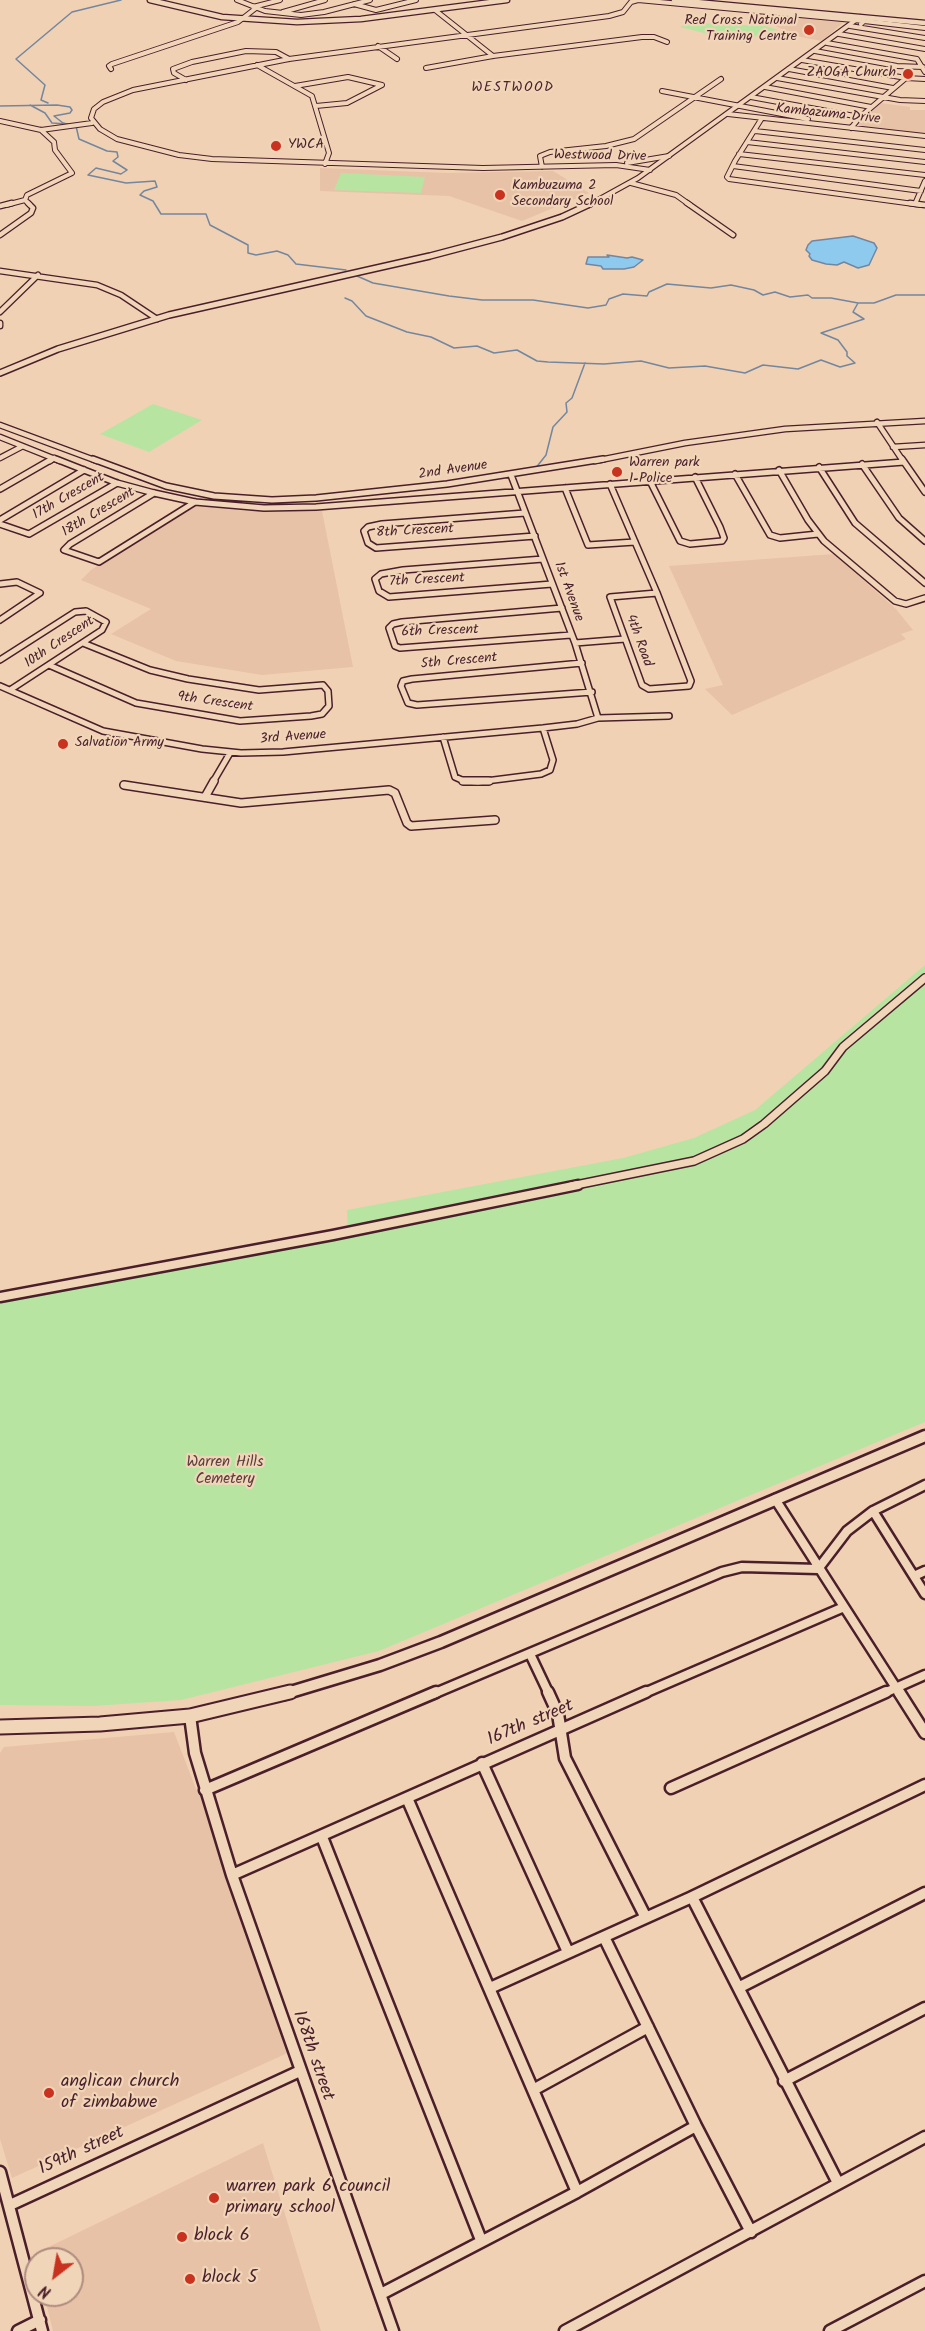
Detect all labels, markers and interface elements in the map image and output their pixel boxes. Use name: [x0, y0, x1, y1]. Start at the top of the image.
place label: Red Cross National Training Centre: [684, 14, 797, 46]
marker: Red Cross National Training Centre: [802, 23, 816, 37]
place label: ZAOGA Church: [807, 66, 896, 82]
marker: ZAOGA Church: [901, 67, 915, 81]
district label: WESTWOOD: [471, 81, 555, 97]
street label: Kambazuma Drive: [775, 101, 881, 129]
place label: YWCA: [288, 138, 324, 154]
marker: YWCA: [269, 139, 283, 153]
street label: Westwood Drive: [554, 148, 646, 166]
place label: Kambuzuma 2 Secondary School: [512, 179, 613, 212]
marker: Kambuzuma 2 Secondary School: [493, 188, 507, 202]
place label: Warren park 1 Police: [629, 456, 700, 488]
street label: 2nd Avenue: [417, 458, 489, 484]
marker: Warren park 1 Police: [610, 465, 624, 479]
street label: 17th Crescent: [30, 470, 108, 524]
street label: 18th Crescent: [60, 485, 138, 541]
street label: 8th Crescent: [376, 522, 454, 542]
street label: 1st Avenue: [549, 560, 587, 624]
street label: 7th Crescent: [389, 571, 465, 591]
street label: 10th Crescent: [22, 613, 98, 673]
street label: 4th Road: [621, 613, 655, 669]
street label: 6th Crescent: [401, 622, 479, 642]
street label: 5th Crescent: [420, 650, 498, 674]
street label: 9th Crescent: [176, 689, 254, 717]
street label: 3rd Avenue: [259, 727, 327, 749]
place label: Salvation Army: [75, 736, 164, 752]
marker: Salvation Army: [56, 737, 70, 751]
park label: Warren Hills Cemetery: [187, 1454, 263, 1489]
street label: 167th street: [485, 1696, 577, 1752]
street label: 168th street: [286, 2008, 338, 2104]
place label: anglican church of zimbabwe: [61, 2072, 179, 2114]
marker: anglican church of zimbabwe: [42, 2086, 56, 2100]
street label: 159th street: [36, 2123, 128, 2181]
place label: warren park 6 council primary school: [226, 2177, 390, 2220]
marker: warren park 6 council primary school: [207, 2191, 221, 2205]
place label: block 6: [194, 2226, 250, 2248]
marker: block 6: [175, 2230, 189, 2244]
north arrow: [24, 2247, 84, 2307]
place label: block 5: [202, 2268, 257, 2290]
marker: block 5: [183, 2272, 197, 2286]
text: N: [35, 2278, 56, 2304]

